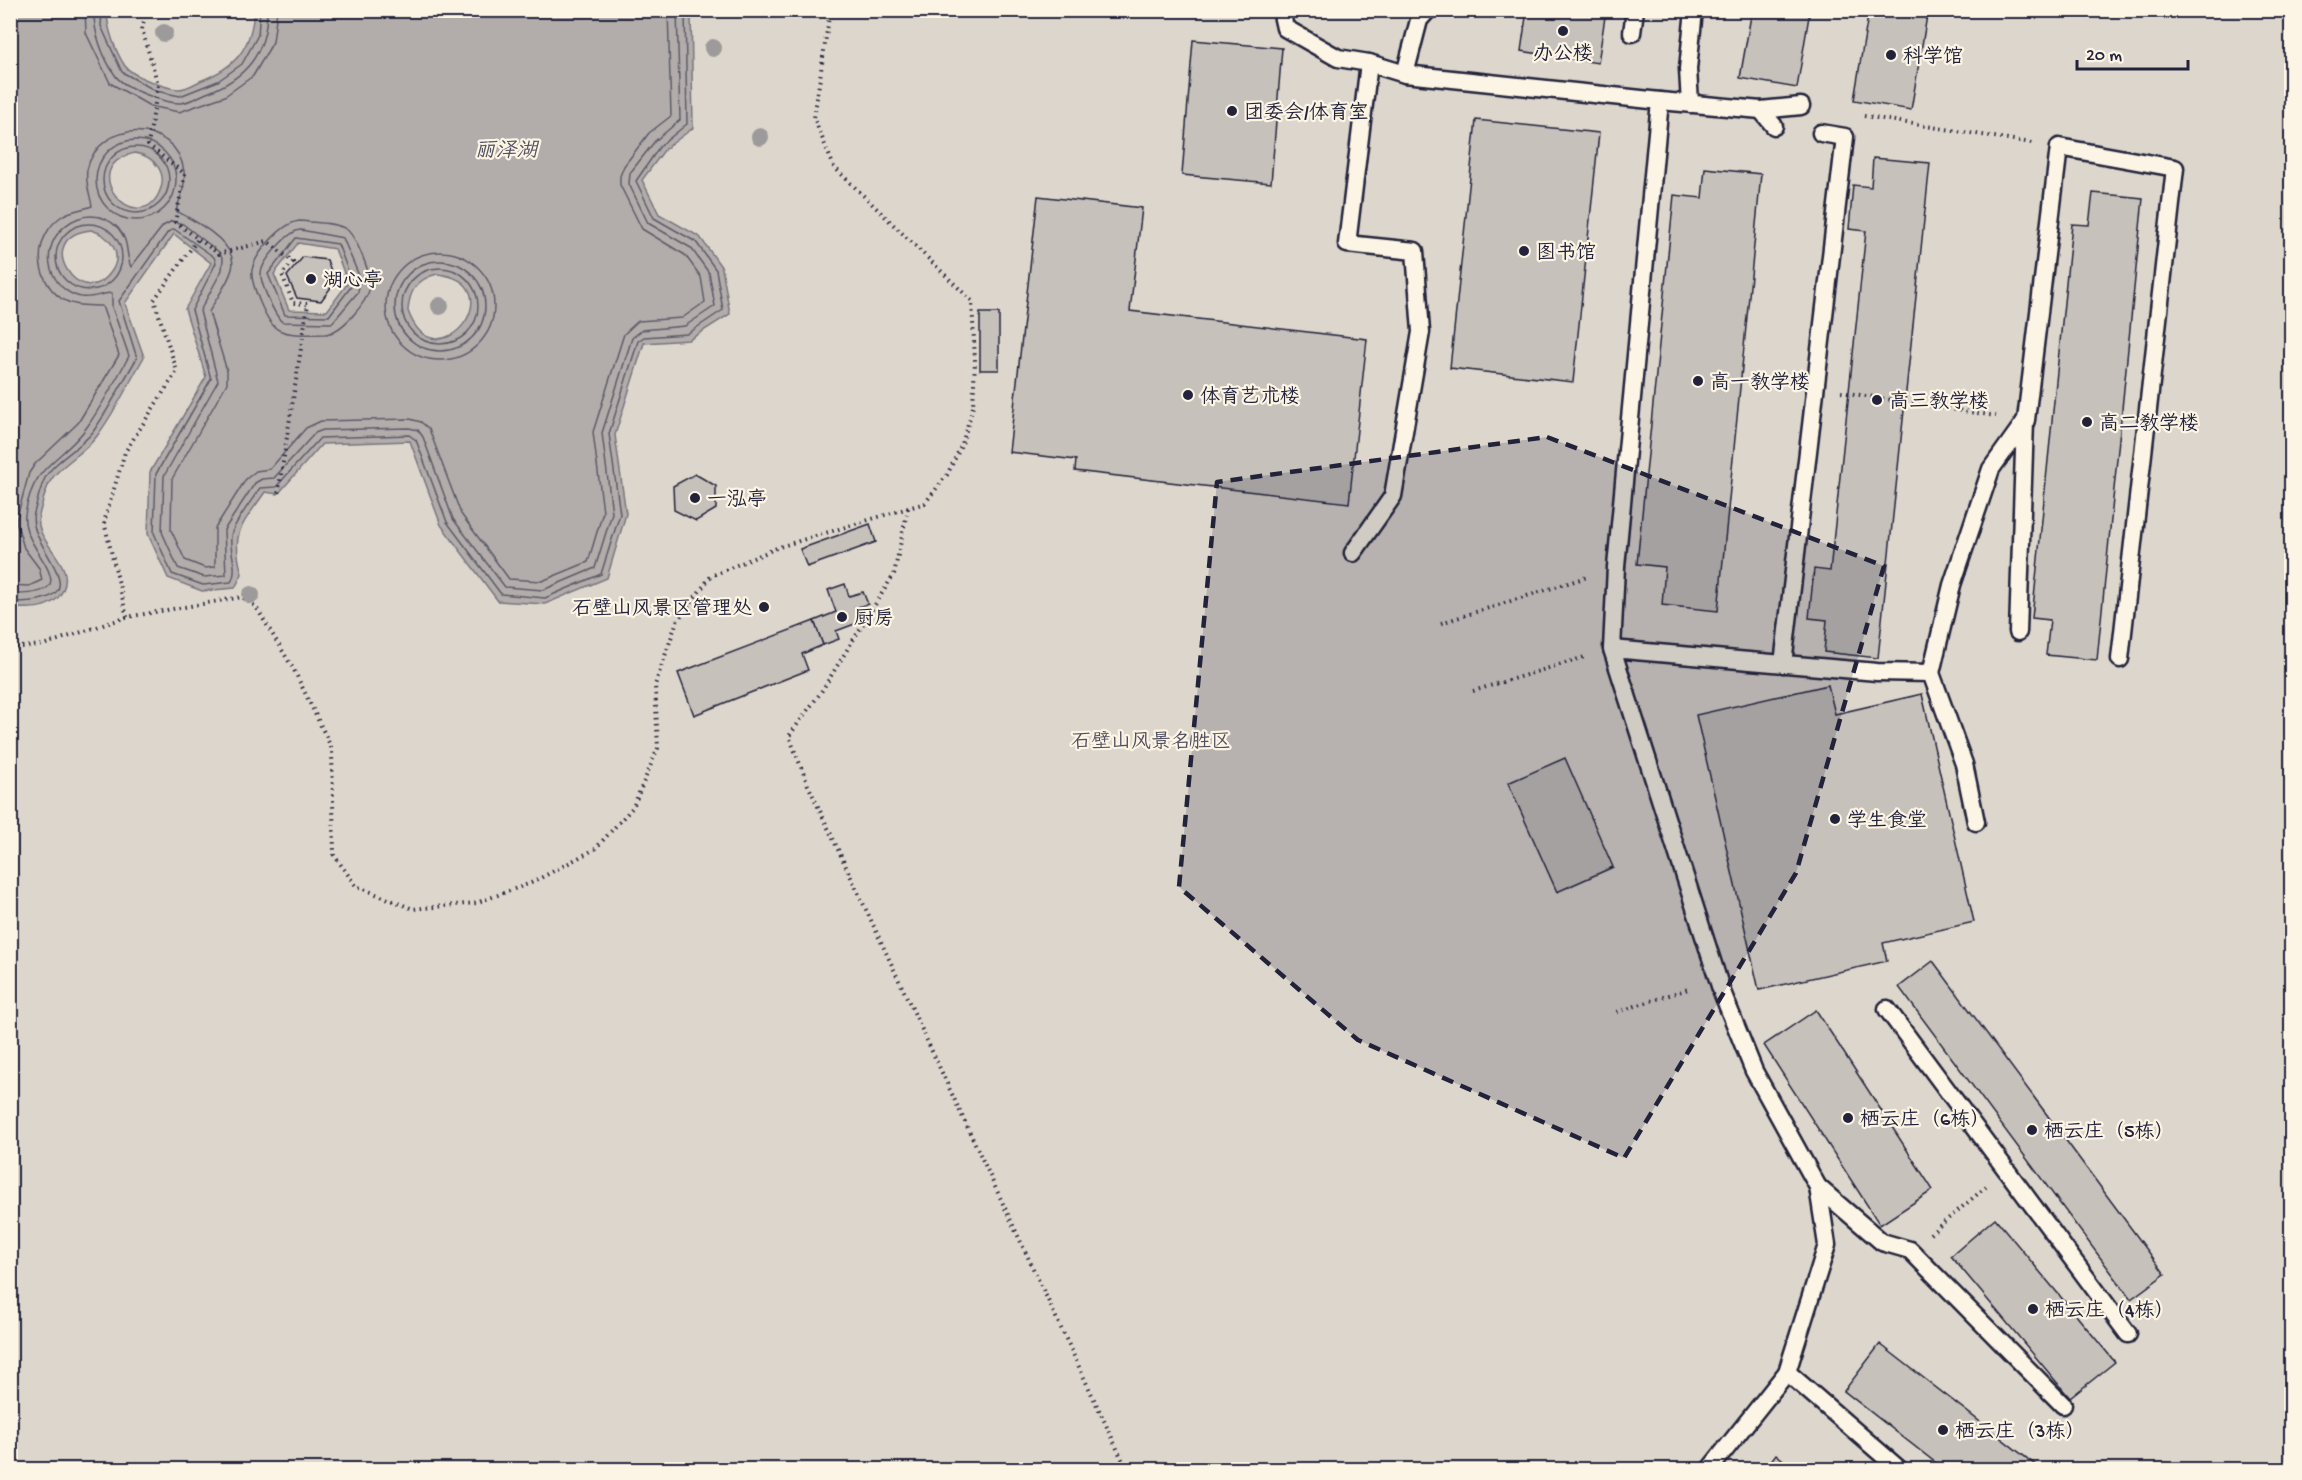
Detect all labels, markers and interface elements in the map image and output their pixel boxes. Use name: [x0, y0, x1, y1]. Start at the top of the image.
marker: 办公楼: [1556, 24, 1570, 38]
scale bar: [2077, 33, 2188, 71]
place label: 办公楼: [1533, 42, 1593, 67]
place label: 科学馆: [1903, 45, 1963, 70]
text: 20 m: [2086, 46, 2122, 67]
marker: 科学馆: [1884, 48, 1898, 62]
place label: 团委会/体育室: [1244, 101, 1369, 126]
marker: 团委会/体育室: [1225, 104, 1239, 118]
water label: 丽泽湖: [475, 140, 539, 165]
place label: 图书馆: [1536, 241, 1596, 266]
marker: 图书馆: [1517, 244, 1531, 258]
place label: 湖心亭: [323, 269, 383, 294]
marker: 湖心亭: [304, 272, 318, 286]
place label: 高一教学楼: [1710, 371, 1810, 396]
marker: 高一教学楼: [1691, 374, 1705, 388]
place label: 体育艺术楼: [1200, 385, 1300, 410]
marker: 体育艺术楼: [1181, 388, 1195, 402]
place label: 高三教学楼: [1889, 390, 1989, 415]
marker: 高三教学楼: [1870, 393, 1884, 407]
place label: 高二教学楼: [2099, 412, 2199, 437]
marker: 高二教学楼: [2080, 415, 2094, 429]
place label: 一泓亭: [707, 488, 767, 513]
marker: 一泓亭: [688, 491, 702, 505]
place label: 石壁山风景区管理处: [572, 597, 752, 622]
marker: 石壁山风景区管理处: [757, 600, 771, 614]
place label: 厨房: [854, 608, 894, 632]
marker: 厨房: [835, 610, 849, 624]
park label: 石壁山风景名胜区: [1071, 730, 1231, 755]
place label: 学生食堂: [1847, 809, 1927, 834]
marker: 学生食堂: [1828, 812, 1842, 826]
place label: 栖云庄（6栋）: [1860, 1108, 1990, 1133]
marker: 栖云庄（6栋）: [1841, 1111, 1855, 1125]
place label: 栖云庄（5栋）: [2044, 1120, 2175, 1145]
marker: 栖云庄（5栋）: [2025, 1123, 2039, 1137]
place label: 栖云庄（4栋）: [2045, 1299, 2174, 1324]
marker: 栖云庄（4栋）: [2026, 1302, 2040, 1316]
place label: 栖云庄（3栋）: [1955, 1420, 2085, 1445]
marker: 栖云庄（3栋）: [1936, 1423, 1950, 1437]

